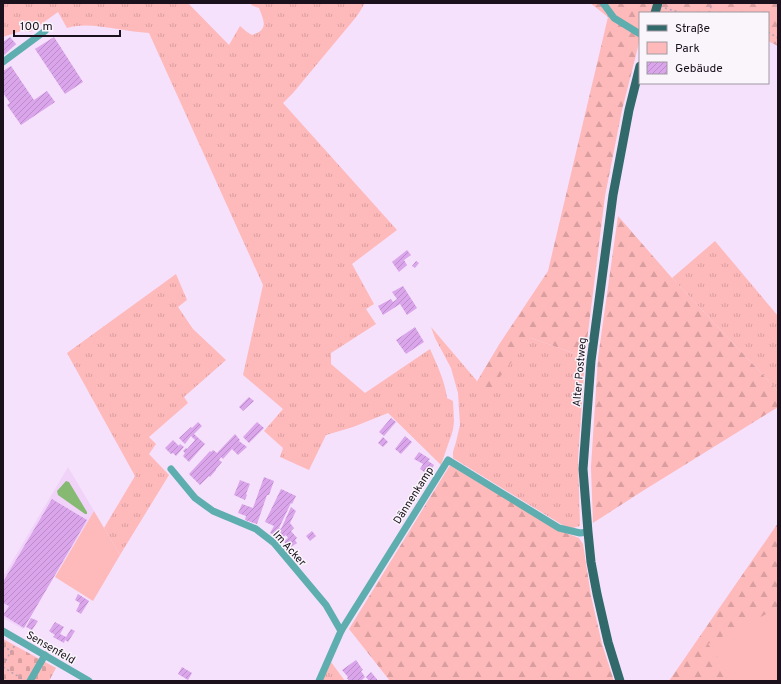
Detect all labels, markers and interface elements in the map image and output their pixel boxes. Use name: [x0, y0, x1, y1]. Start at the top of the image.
scale bar: [14, 12, 120, 38]
legend: [639, 12, 769, 84]
text: 100 m: [20, 19, 53, 35]
text: Straße: [675, 21, 710, 37]
text: Park: [675, 41, 700, 57]
text: Gebäude: [675, 61, 723, 77]
street label: Alter Postweg: [570, 337, 590, 407]
street label: Dännenkamp: [391, 464, 437, 527]
street label: Im Acker: [270, 528, 309, 570]
street label: Sensenfeld: [24, 628, 77, 667]

